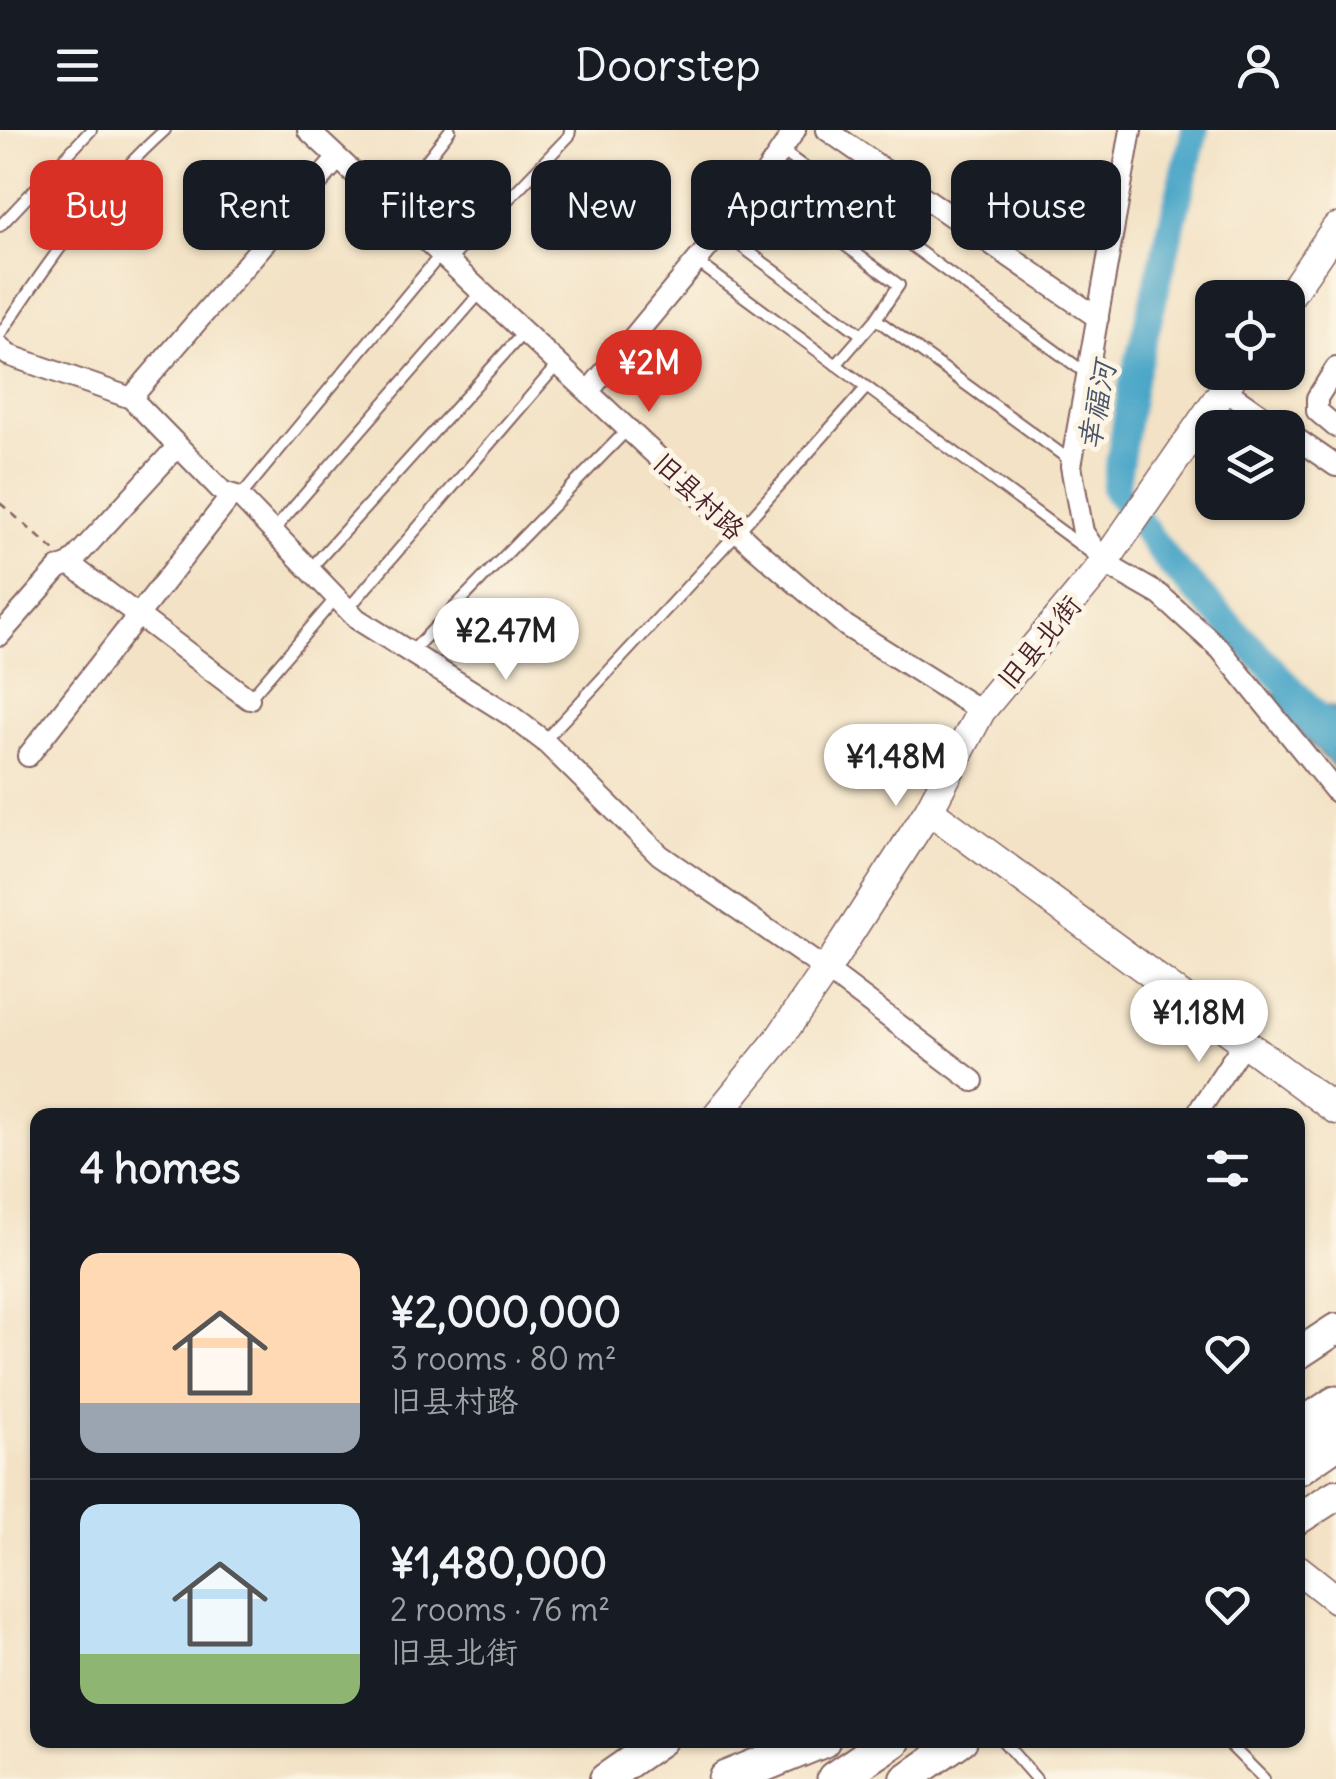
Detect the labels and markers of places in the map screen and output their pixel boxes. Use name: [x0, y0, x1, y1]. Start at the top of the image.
pin: ¥2M: [601, 330, 697, 415]
pin: ¥2.47M: [425, 598, 587, 683]
pin: ¥1.48M: [815, 724, 977, 809]
pin: ¥1.18M: [1118, 980, 1280, 1065]

